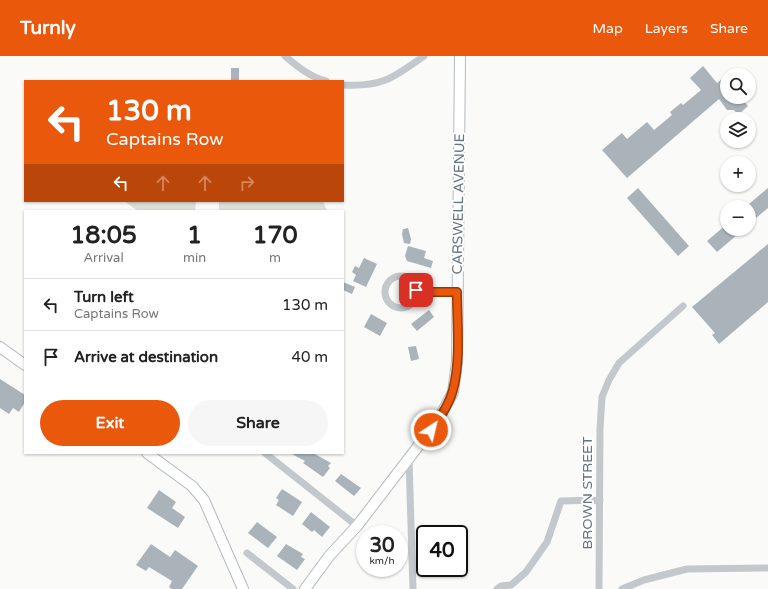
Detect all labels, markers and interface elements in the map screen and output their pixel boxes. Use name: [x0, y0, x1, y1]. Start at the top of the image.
text: Turnly: [20, 17, 76, 39]
text: Map: [593, 20, 623, 37]
text: Layers: [645, 20, 688, 37]
text: Share: [710, 20, 748, 37]
map controls: [720, 68, 756, 236]
button: search: [720, 68, 756, 104]
text: 130 m: [106, 94, 192, 128]
icon: left: [40, 96, 92, 148]
button: layers: [720, 112, 756, 148]
text: Captains Row: [106, 128, 224, 150]
street label: CARSWELL AVENUE: [449, 133, 468, 275]
button: +: [720, 156, 756, 192]
icon: left: [110, 172, 132, 194]
icon: ahead: [152, 172, 174, 194]
icon: ahead: [194, 172, 216, 194]
icon: right: [236, 172, 258, 194]
button: −: [720, 200, 756, 236]
text: 18:05: [70, 221, 137, 250]
text: 1: [187, 221, 202, 250]
text: 170: [252, 221, 298, 250]
text: Arrival: [83, 250, 124, 266]
text: min: [183, 250, 206, 266]
text: m: [269, 250, 281, 266]
pin: [399, 273, 433, 307]
icon: arrive: [405, 279, 427, 301]
text: Turn left: [74, 288, 134, 306]
icon: left: [40, 294, 62, 316]
text: 130 m: [282, 296, 328, 314]
text: Captains Row: [74, 306, 159, 322]
icon: arrive: [40, 346, 62, 368]
text: Arrive at destination: [74, 348, 218, 366]
text: 40 m: [291, 348, 328, 366]
button: Exit: [40, 400, 180, 446]
button: Share: [188, 400, 328, 446]
position arrow: [410, 409, 452, 451]
street label: BROWN STREET: [579, 436, 596, 550]
speed limit sign: 40: [416, 525, 468, 577]
text: 30: [369, 534, 395, 558]
text: km/h: [369, 555, 395, 567]

